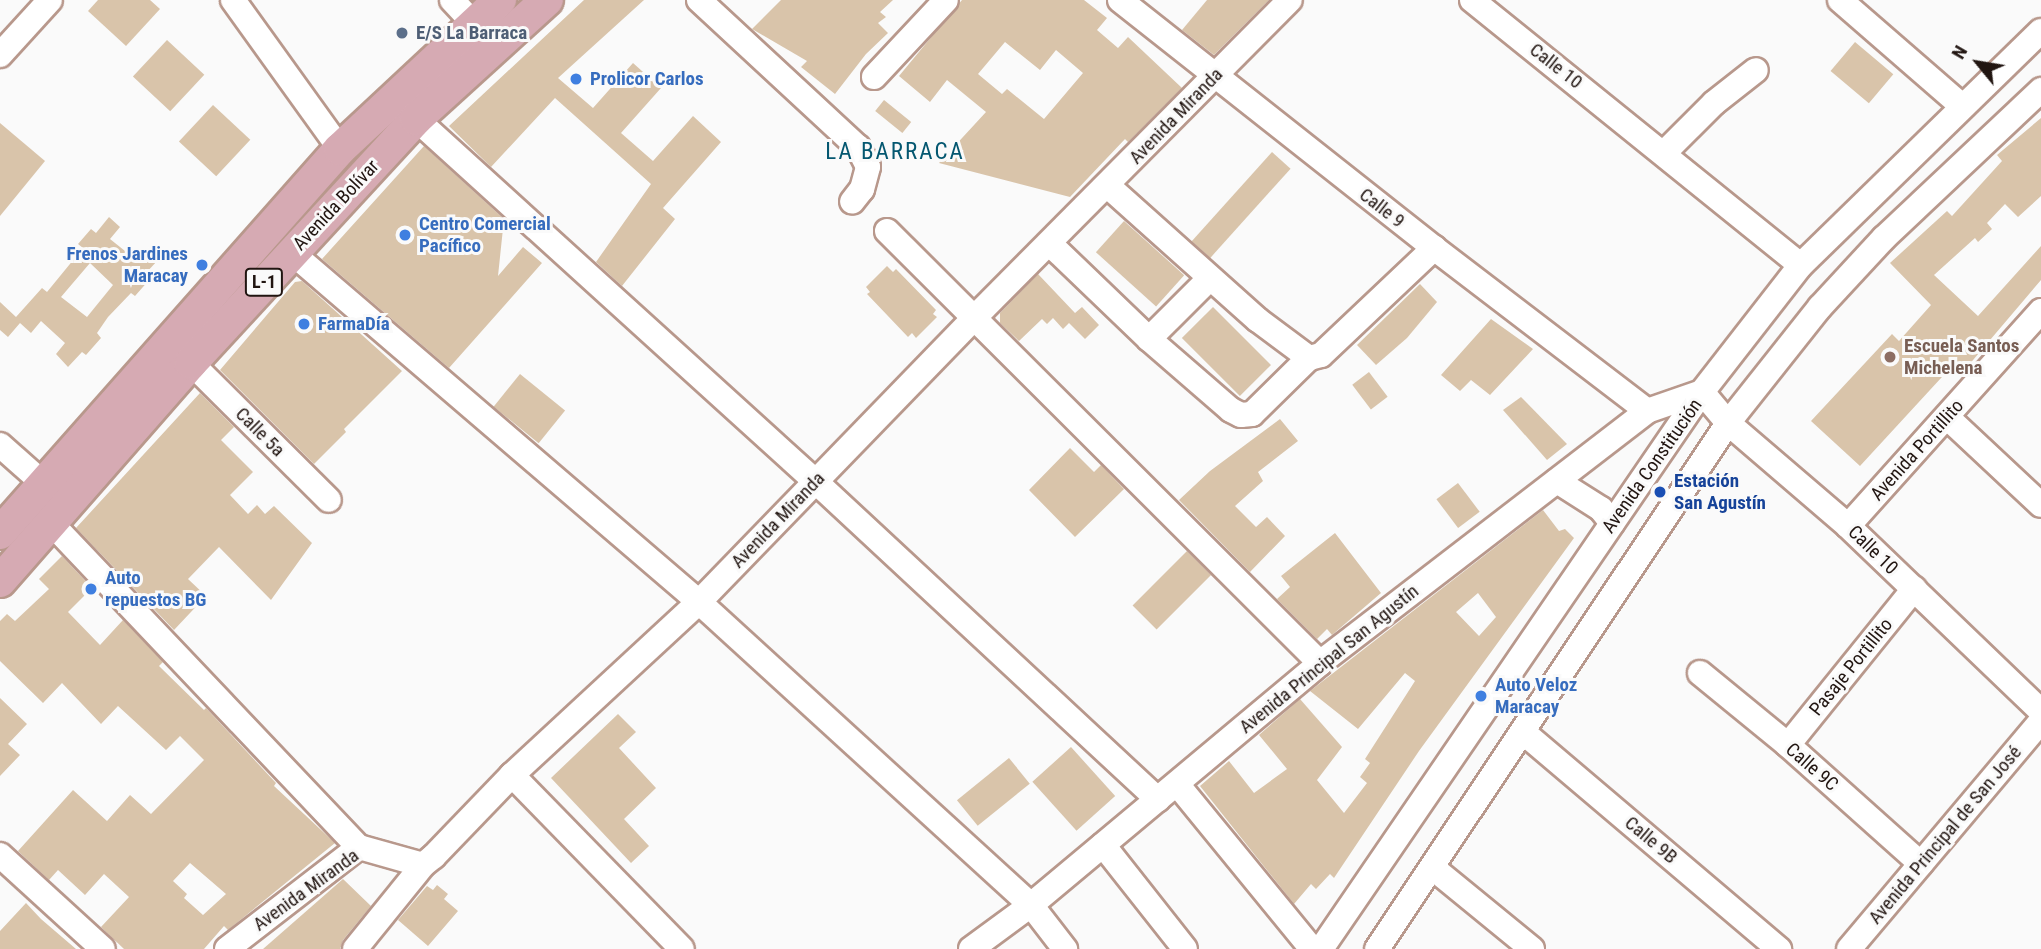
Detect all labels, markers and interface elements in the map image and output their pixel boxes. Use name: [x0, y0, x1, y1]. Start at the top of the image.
place label: E/S La Barraca: [416, 22, 527, 44]
marker: E/S La Barraca: [394, 25, 410, 41]
north arrow: [1943, 28, 2013, 98]
street label: Calle 10: [1525, 38, 1587, 94]
text: N: [1947, 41, 1972, 63]
street label: Avenida Miranda: [1124, 63, 1228, 169]
place label: Prolicor Carlos: [590, 68, 704, 90]
marker: Prolicor Carlos: [568, 71, 584, 87]
district label: LA BARRACA: [827, 138, 963, 166]
street label: Avenida Bolívar: [288, 155, 384, 255]
street label: Calle 9: [1355, 183, 1409, 233]
place label: Centro Comercial Pacífico: [419, 213, 551, 257]
marker: Centro Comercial Pacífico: [397, 227, 413, 243]
place label: Frenos Jardines Maracay: [67, 243, 188, 287]
marker: Frenos Jardines Maracay: [194, 257, 210, 273]
road number: L-1: [245, 268, 283, 296]
place label: FarmaDía: [318, 313, 390, 335]
marker: FarmaDía: [296, 316, 312, 332]
place label: Escuela Santos Michelena: [1904, 335, 2019, 379]
marker: Escuela Santos Michelena: [1882, 349, 1898, 365]
street label: Avenida Constitución: [1597, 394, 1707, 538]
street label: Avenida Portillito: [1866, 395, 1968, 505]
street label: Calle 5a: [231, 403, 289, 461]
street label: Avenida Miranda: [726, 467, 830, 573]
place label: Estación San Agustín: [1674, 470, 1766, 514]
marker: Estación San Agustín: [1652, 484, 1668, 500]
street label: Calle 10: [1843, 521, 1903, 579]
place label: Auto repuestos BG: [105, 567, 206, 611]
street label: Avenida Principal San Agustín: [1235, 580, 1423, 738]
marker: Auto repuestos BG: [83, 581, 99, 597]
street label: Pasaje Portillito: [1805, 614, 1897, 720]
place label: Auto Veloz Maracay: [1495, 674, 1577, 718]
marker: Auto Veloz Maracay: [1473, 688, 1489, 704]
street label: Calle 9C: [1781, 738, 1843, 796]
street label: Avenida Principal de San José: [1864, 741, 2026, 929]
street label: Calle 9B: [1620, 811, 1682, 869]
street label: Avenida Miranda: [249, 844, 363, 936]

